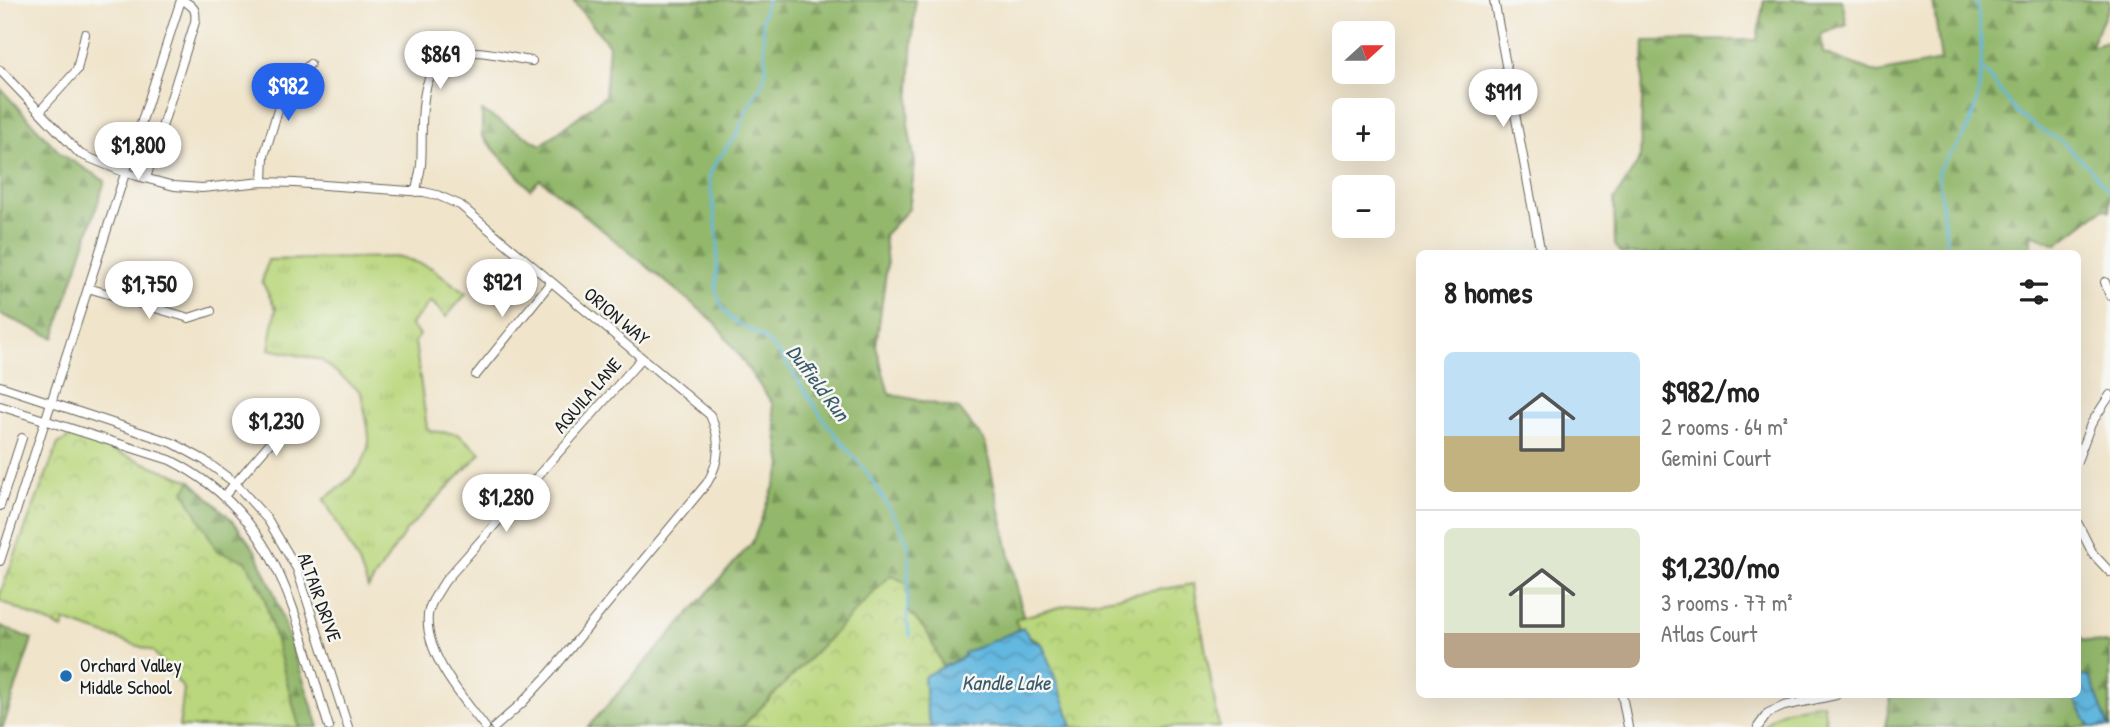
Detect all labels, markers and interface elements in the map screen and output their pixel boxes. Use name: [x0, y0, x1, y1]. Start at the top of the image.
north arrow: [1332, 21, 1395, 84]
map controls: [1332, 21, 1395, 238]
pin: $869: [399, 32, 481, 91]
text: $869: [420, 38, 460, 69]
pin: $982: [247, 64, 329, 123]
pin: $911: [1462, 69, 1544, 129]
text: $982: [268, 70, 308, 101]
text: $911: [1485, 76, 1521, 107]
button: +: [1332, 98, 1395, 161]
pin: $1,800: [81, 122, 195, 182]
text: $1,800: [110, 129, 166, 160]
button: −: [1332, 175, 1395, 238]
pin: $921: [461, 260, 543, 319]
pin: $1,750: [92, 262, 206, 321]
text: $921: [482, 266, 522, 297]
text: $1,750: [121, 268, 177, 299]
text: 8 homes: [1444, 272, 1532, 312]
icon: filters: [2015, 273, 2053, 311]
street label: ORION WAY: [579, 281, 656, 351]
water label: Duffield Run: [780, 339, 858, 428]
street label: AQUILA LANE: [547, 351, 627, 438]
text: $982/mo: [1661, 371, 1759, 411]
icon: home: [1500, 380, 1584, 464]
pin: $1,230: [219, 398, 333, 458]
text: $1,230: [248, 405, 304, 436]
text: 2 rooms · 64 m²: [1661, 411, 1788, 442]
text: Gemini Court: [1661, 442, 1771, 473]
pin: $1,280: [449, 475, 563, 534]
text: $1,280: [478, 481, 534, 512]
text: $1,230/mo: [1661, 547, 1779, 587]
street label: ALTAIR DRIVE: [292, 549, 348, 646]
icon: home: [1500, 556, 1584, 640]
text: 3 rooms · 77 m²: [1661, 587, 1793, 618]
text: Atlas Court: [1661, 618, 1757, 649]
place label: Orchard Valley Middle School: [80, 652, 182, 700]
marker: Orchard Valley Middle School: [58, 668, 74, 684]
water label: Kandle Lake: [962, 668, 1052, 697]

